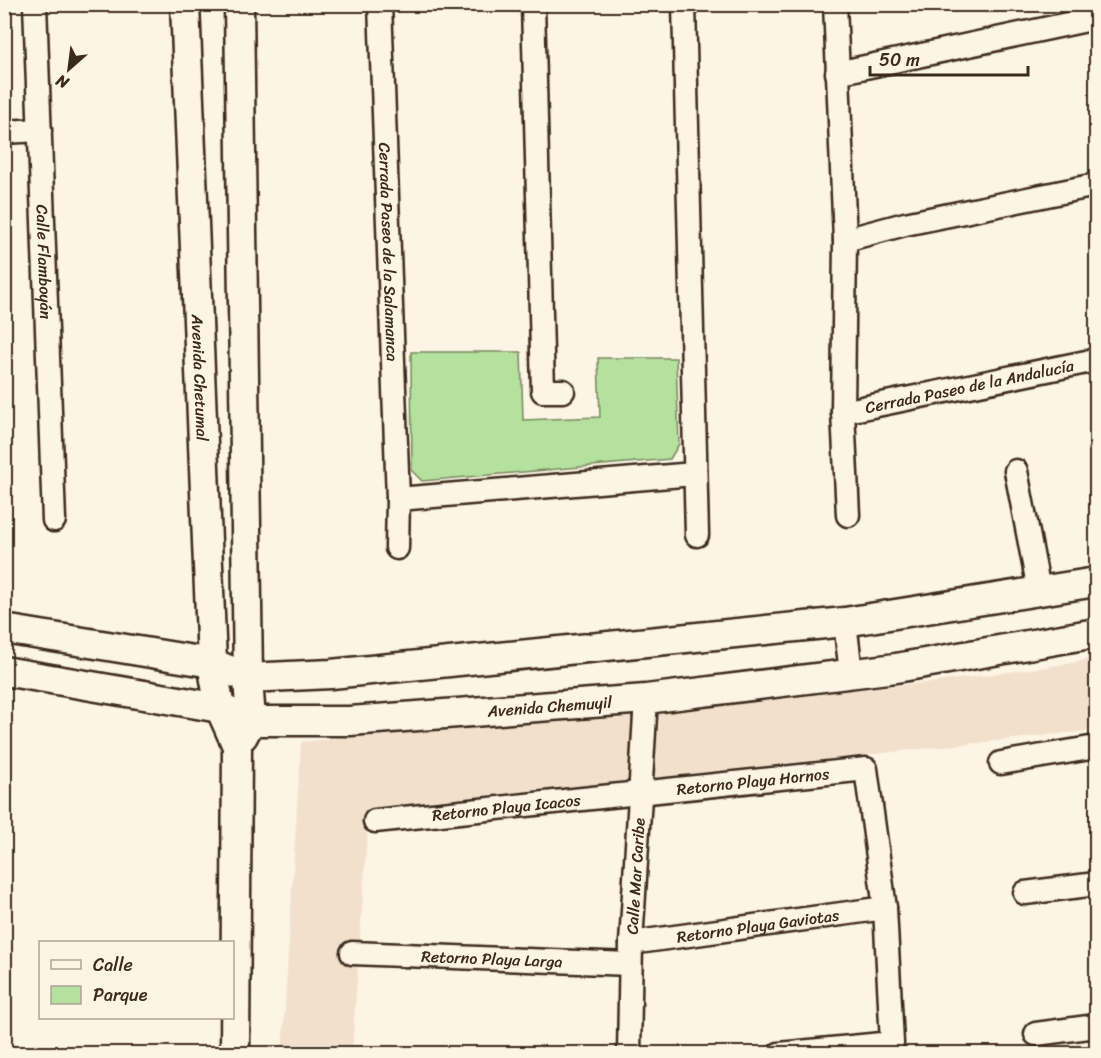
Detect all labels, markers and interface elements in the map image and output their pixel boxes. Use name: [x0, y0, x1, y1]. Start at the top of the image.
north arrow: [39, 39, 99, 99]
scale bar: [870, 39, 1028, 77]
text: 50 m: [879, 44, 920, 76]
text: N: [50, 66, 75, 98]
street label: Cerrada Paseo de la Salamanca: [371, 142, 407, 362]
street label: Calle Flamboyán: [28, 204, 61, 320]
street label: Avenida Chetumal: [183, 313, 217, 442]
street label: Cerrada Paseo de la Andalucía: [862, 350, 1077, 422]
street label: Avenida Chemuyil: [486, 687, 613, 725]
street label: Retorno Playa Hornos: [675, 758, 831, 803]
street label: Retorno Playa Icacos: [431, 785, 583, 829]
street label: Calle Mar Caribe: [617, 817, 653, 935]
street label: Retorno Playa Gaviotas: [675, 900, 842, 951]
legend: [39, 941, 234, 1019]
street label: Retorno Playa Larga: [421, 941, 563, 976]
text: Calle: [93, 949, 133, 981]
text: Parque: [93, 979, 148, 1011]

